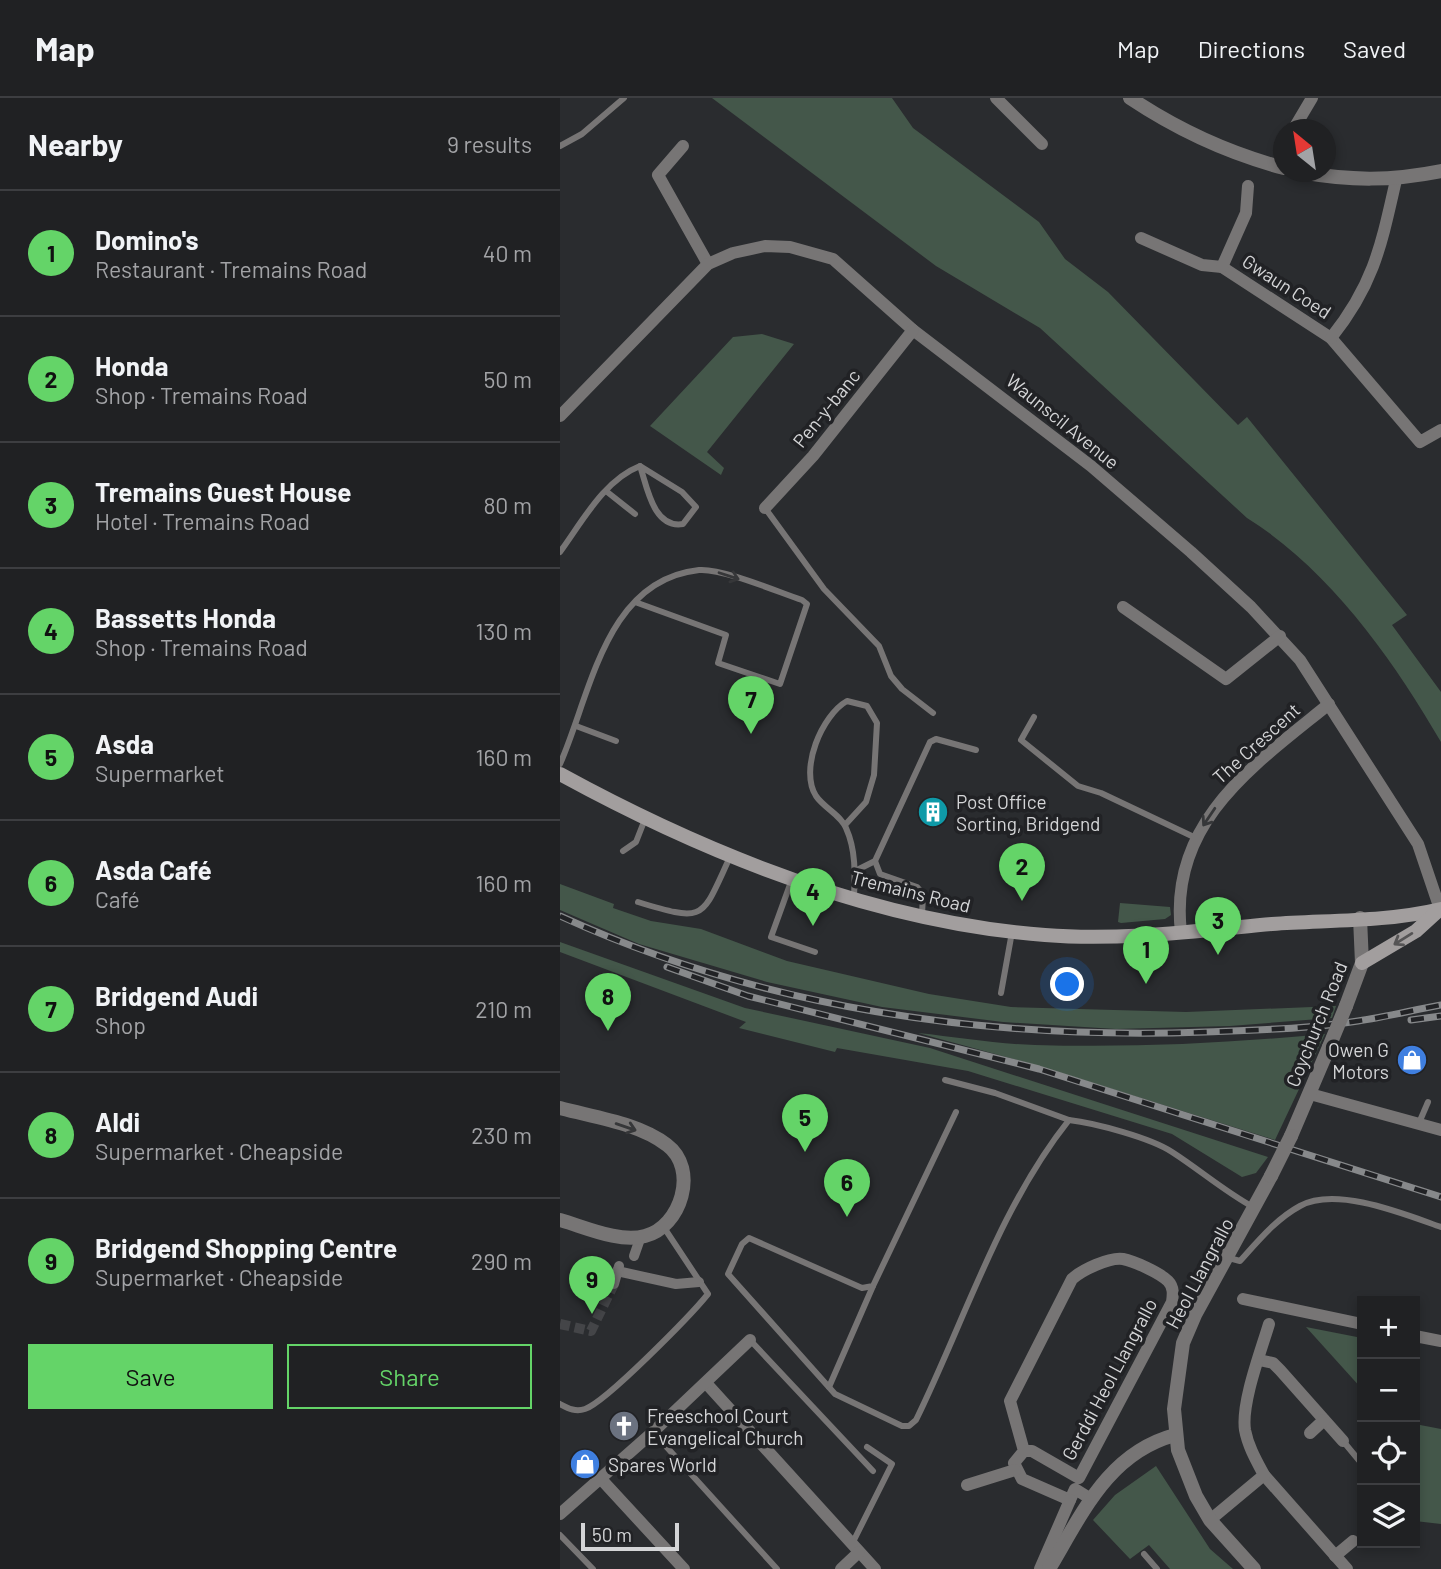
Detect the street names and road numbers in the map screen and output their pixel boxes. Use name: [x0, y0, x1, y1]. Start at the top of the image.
street label: Gwaun Coed: [1238, 249, 1336, 323]
street label: Pen-y-banc: [787, 364, 865, 452]
street label: Waunscil Avenue: [1002, 369, 1124, 473]
street label: The Crescent: [1208, 698, 1304, 788]
street label: Tremains Road: [849, 865, 973, 917]
street label: Coychurch Road: [1280, 958, 1352, 1090]
street label: Heol Llangrallo: [1160, 1214, 1238, 1332]
street label: Gerddi Heol Llangrallo: [1057, 1294, 1161, 1464]

